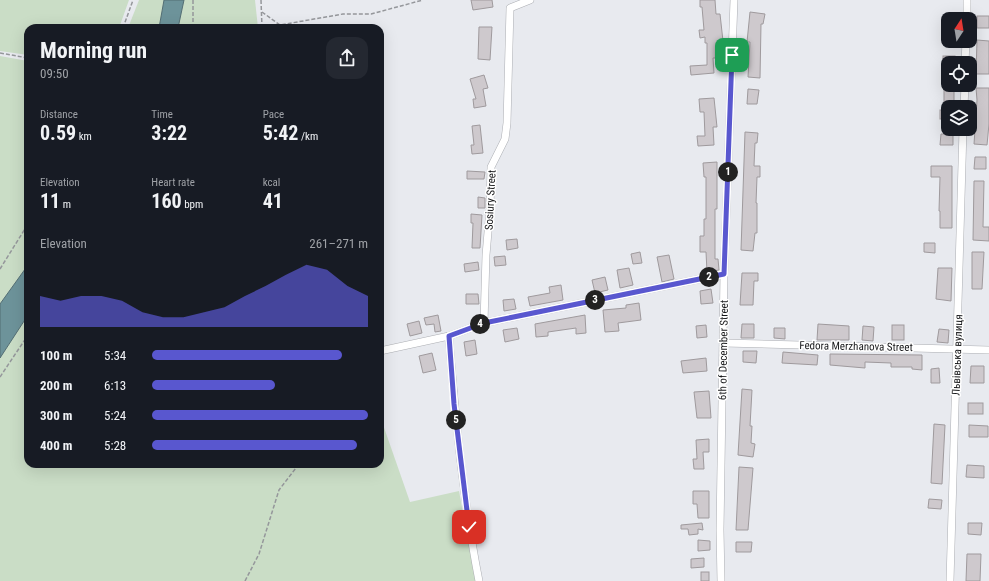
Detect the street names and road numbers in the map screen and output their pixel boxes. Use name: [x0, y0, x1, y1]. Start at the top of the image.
street label: Sosiury Street: [482, 170, 499, 231]
street label: 6th of December Street: [716, 300, 731, 400]
street label: Львівська вулиця: [950, 314, 965, 396]
street label: Fedora Merzhanova Street: [799, 339, 913, 354]

